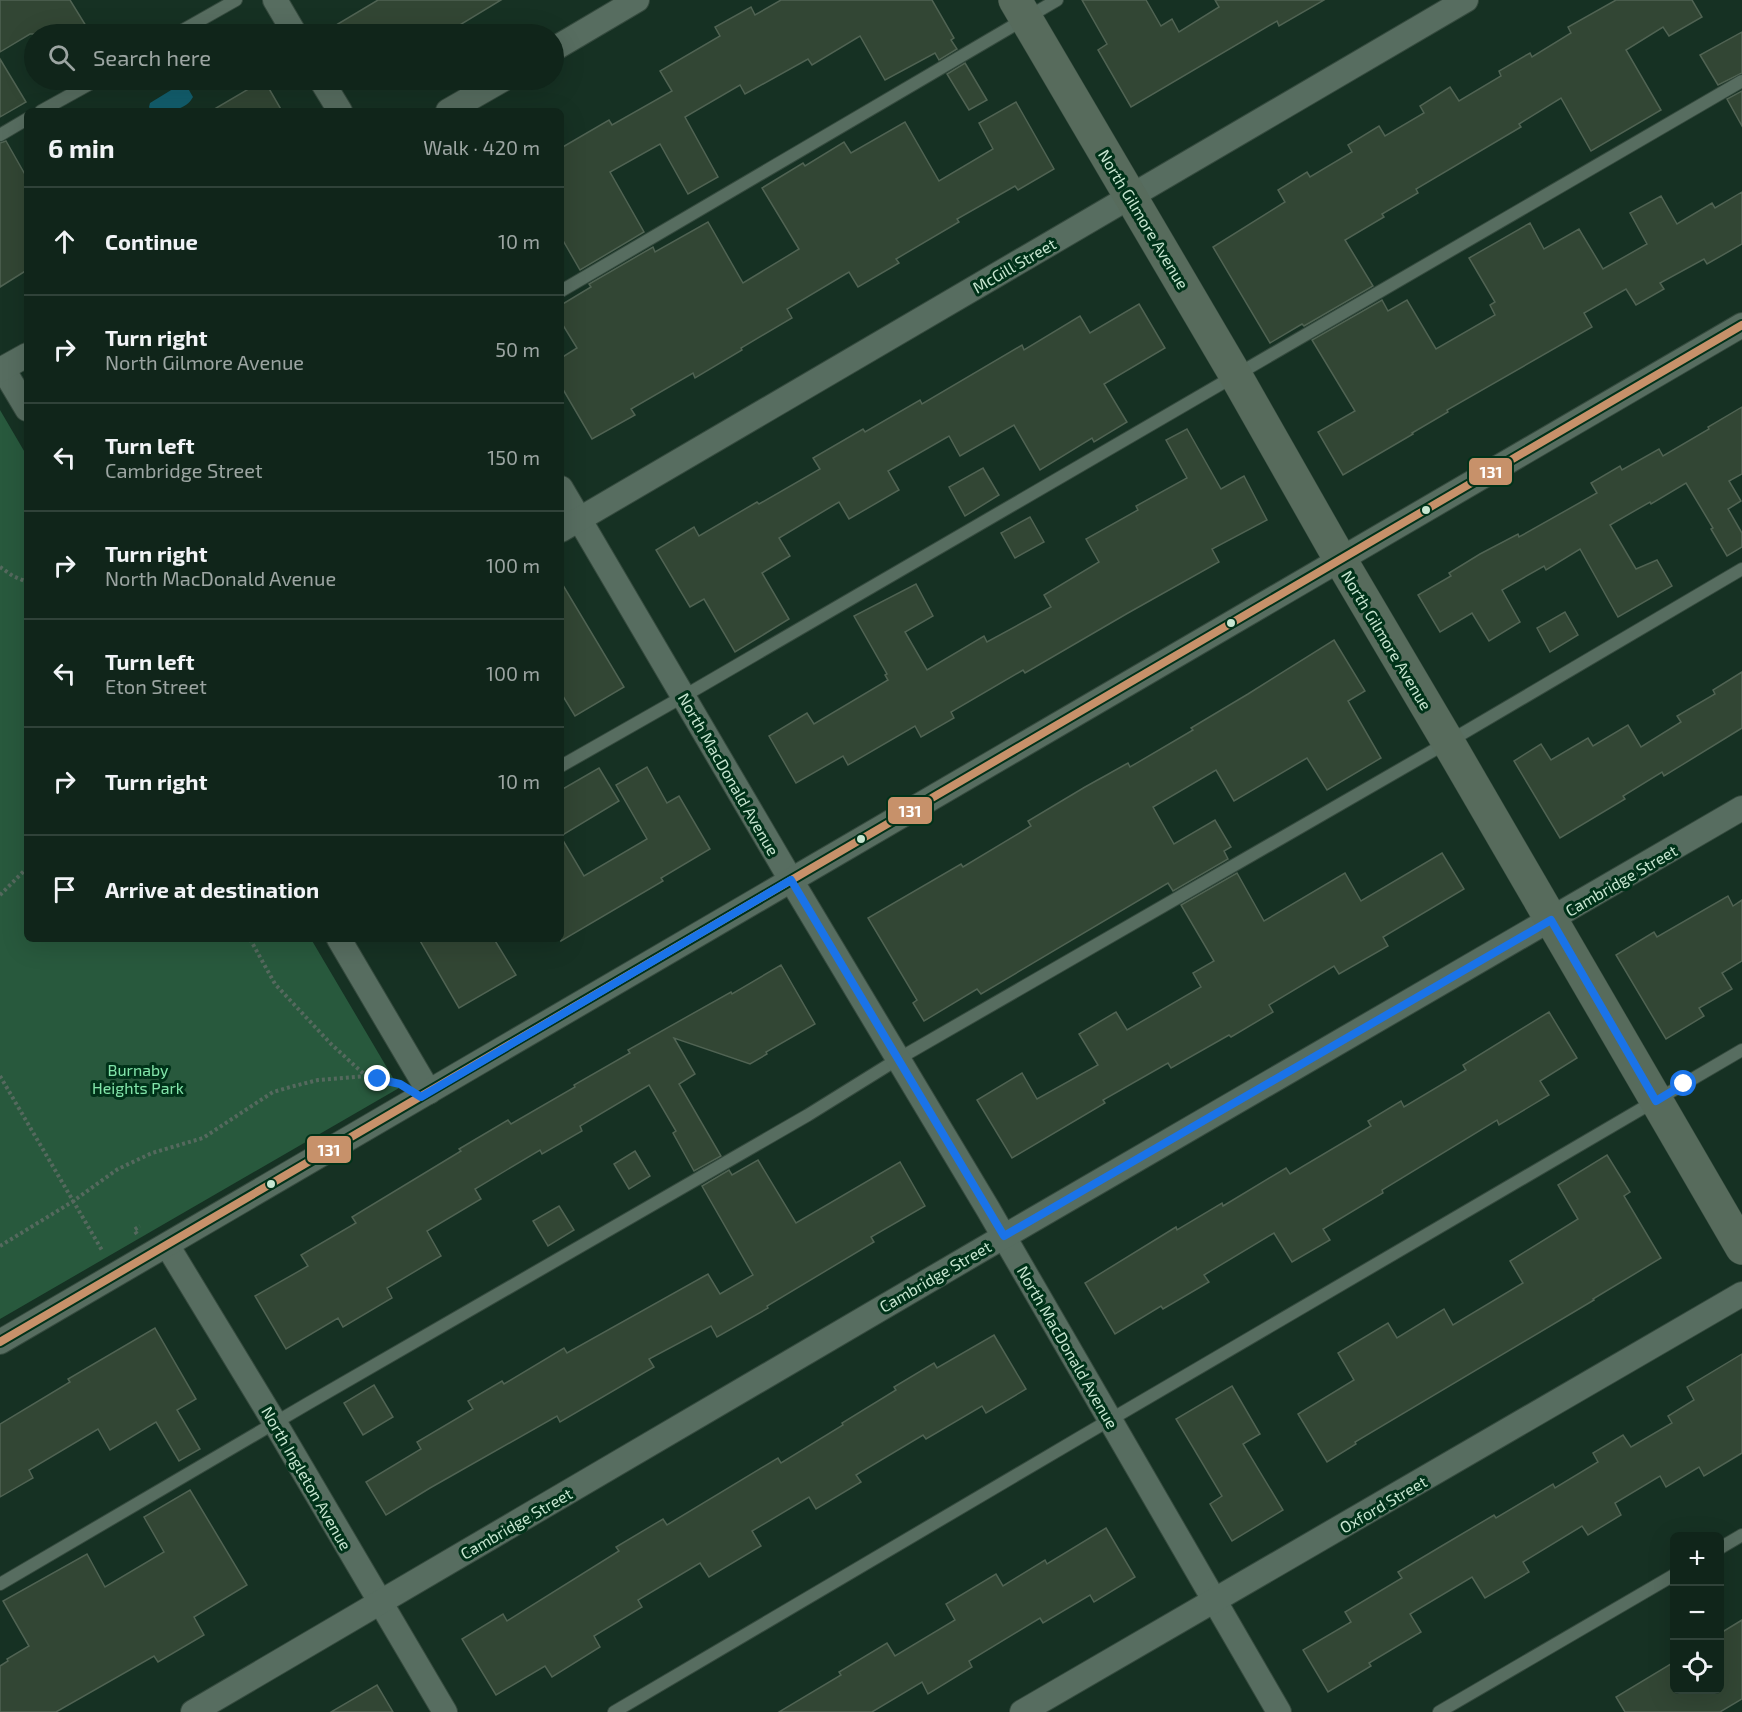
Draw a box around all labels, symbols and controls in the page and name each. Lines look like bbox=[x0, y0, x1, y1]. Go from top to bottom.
search box bbox=[24, 24, 564, 90]
icon: search bbox=[45, 41, 78, 74]
text: Search here bbox=[93, 44, 211, 70]
text: 6 min bbox=[48, 132, 115, 163]
text: Walk · 420 m bbox=[423, 135, 540, 159]
street label: North Gilmore Avenue bbox=[1095, 146, 1193, 292]
icon: ahead bbox=[48, 225, 81, 258]
text: Continue bbox=[105, 228, 198, 254]
text: 10 m bbox=[498, 229, 540, 253]
street label: McGill Street bbox=[969, 234, 1059, 296]
text: Turn right bbox=[105, 324, 207, 350]
icon: right bbox=[48, 333, 81, 366]
text: 50 m bbox=[495, 337, 540, 361]
text: North Gilmore Avenue bbox=[105, 350, 304, 374]
text: Turn left bbox=[105, 432, 194, 458]
icon: left bbox=[48, 441, 81, 474]
text: 150 m bbox=[487, 445, 540, 469]
line badge: 131 bbox=[1468, 457, 1513, 486]
text: Cambridge Street bbox=[105, 458, 263, 482]
text: 131 bbox=[1480, 462, 1502, 481]
unlabelled marker bbox=[1420, 504, 1432, 516]
text: Turn right bbox=[105, 540, 207, 566]
icon: right bbox=[48, 549, 81, 582]
text: 100 m bbox=[486, 553, 540, 577]
text: North MacDonald Avenue bbox=[105, 566, 336, 590]
street label: North Gilmore Avenue bbox=[1338, 567, 1436, 713]
unlabelled marker bbox=[1225, 617, 1237, 629]
text: Turn left bbox=[105, 648, 194, 674]
icon: left bbox=[48, 657, 81, 690]
text: 100 m bbox=[486, 661, 540, 685]
text: Eton Street bbox=[105, 674, 207, 698]
street label: North MacDonald Avenue bbox=[675, 689, 783, 859]
icon: right bbox=[48, 765, 81, 798]
text: Turn right bbox=[105, 768, 207, 794]
text: 10 m bbox=[498, 769, 540, 793]
line badge: 131 bbox=[887, 796, 933, 825]
text: 131 bbox=[899, 801, 921, 820]
unlabelled marker bbox=[855, 833, 867, 845]
street label: Cambridge Street bbox=[1562, 840, 1680, 920]
icon: arrive bbox=[48, 873, 81, 906]
text: Arrive at destination bbox=[105, 876, 319, 902]
park label: Burnaby Heights Park bbox=[92, 1060, 184, 1097]
route end bbox=[364, 1065, 390, 1091]
route start bbox=[1670, 1070, 1696, 1096]
line badge: 131 bbox=[306, 1135, 352, 1164]
text: 131 bbox=[318, 1140, 340, 1159]
unlabelled marker bbox=[265, 1178, 277, 1190]
street label: Cambridge Street bbox=[876, 1236, 994, 1316]
street label: North MacDonald Avenue bbox=[1014, 1262, 1122, 1432]
street label: North Ingleton Avenue bbox=[258, 1403, 356, 1553]
street label: Oxford Street bbox=[1336, 1471, 1430, 1537]
street label: Cambridge Street bbox=[457, 1483, 575, 1563]
map controls bbox=[1670, 1532, 1724, 1694]
button: + bbox=[1670, 1532, 1724, 1586]
button: − bbox=[1670, 1586, 1724, 1640]
button: locate bbox=[1670, 1640, 1724, 1694]

